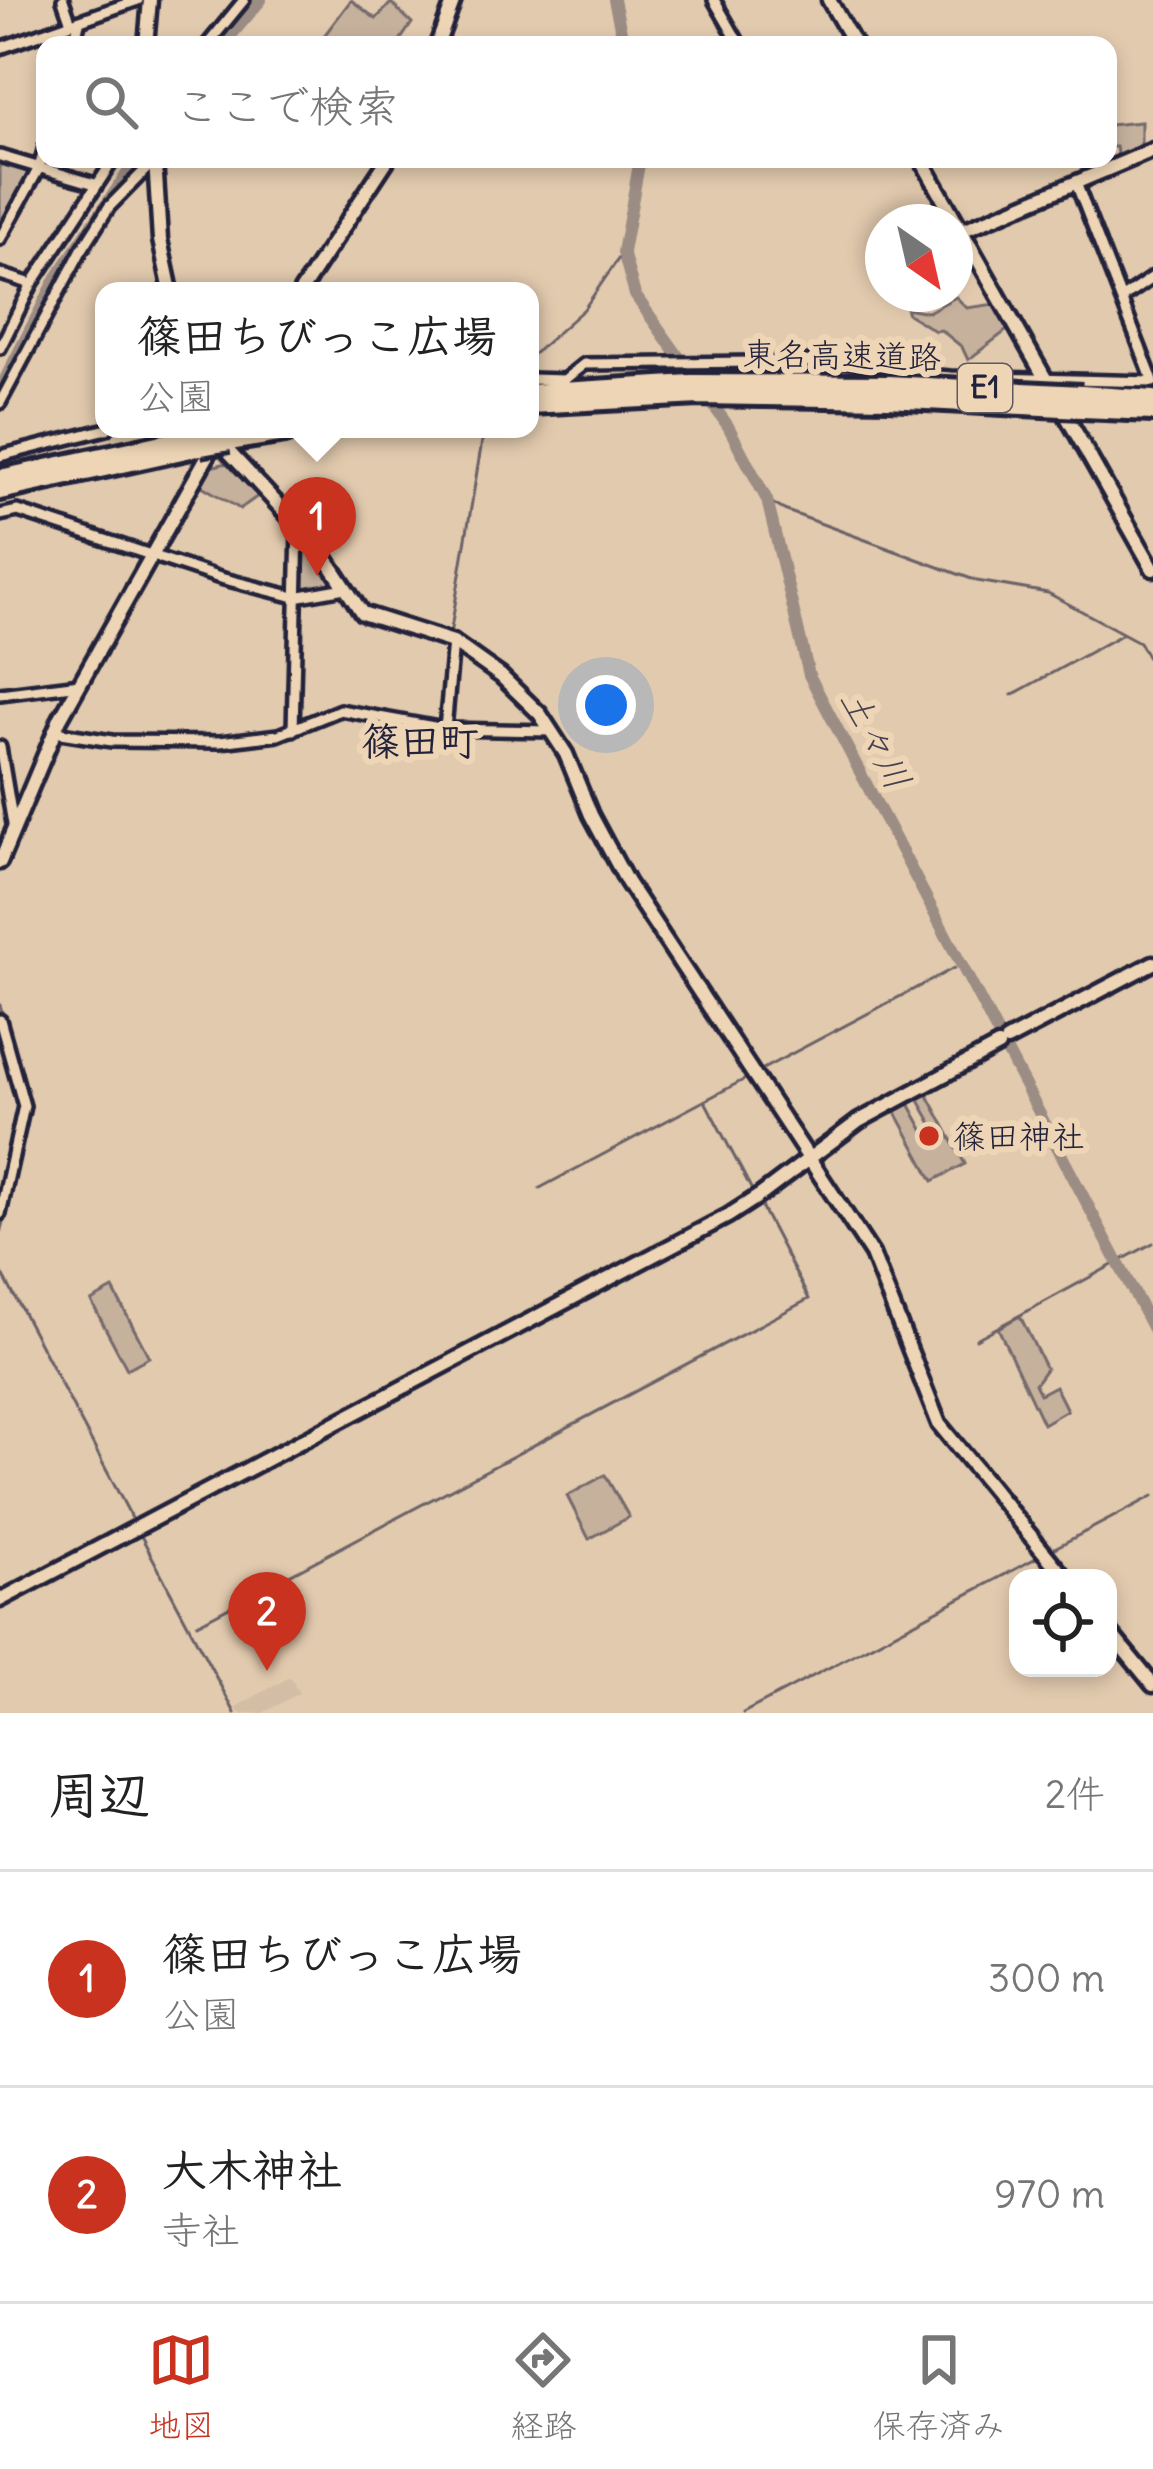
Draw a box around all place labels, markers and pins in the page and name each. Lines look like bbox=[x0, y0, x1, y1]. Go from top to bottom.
pin: 1 bbox=[278, 477, 356, 576]
place label: 篠田神社 bbox=[953, 1115, 1085, 1157]
marker: 篠田神社 bbox=[916, 1123, 942, 1149]
pin: 2 bbox=[228, 1572, 306, 1671]

